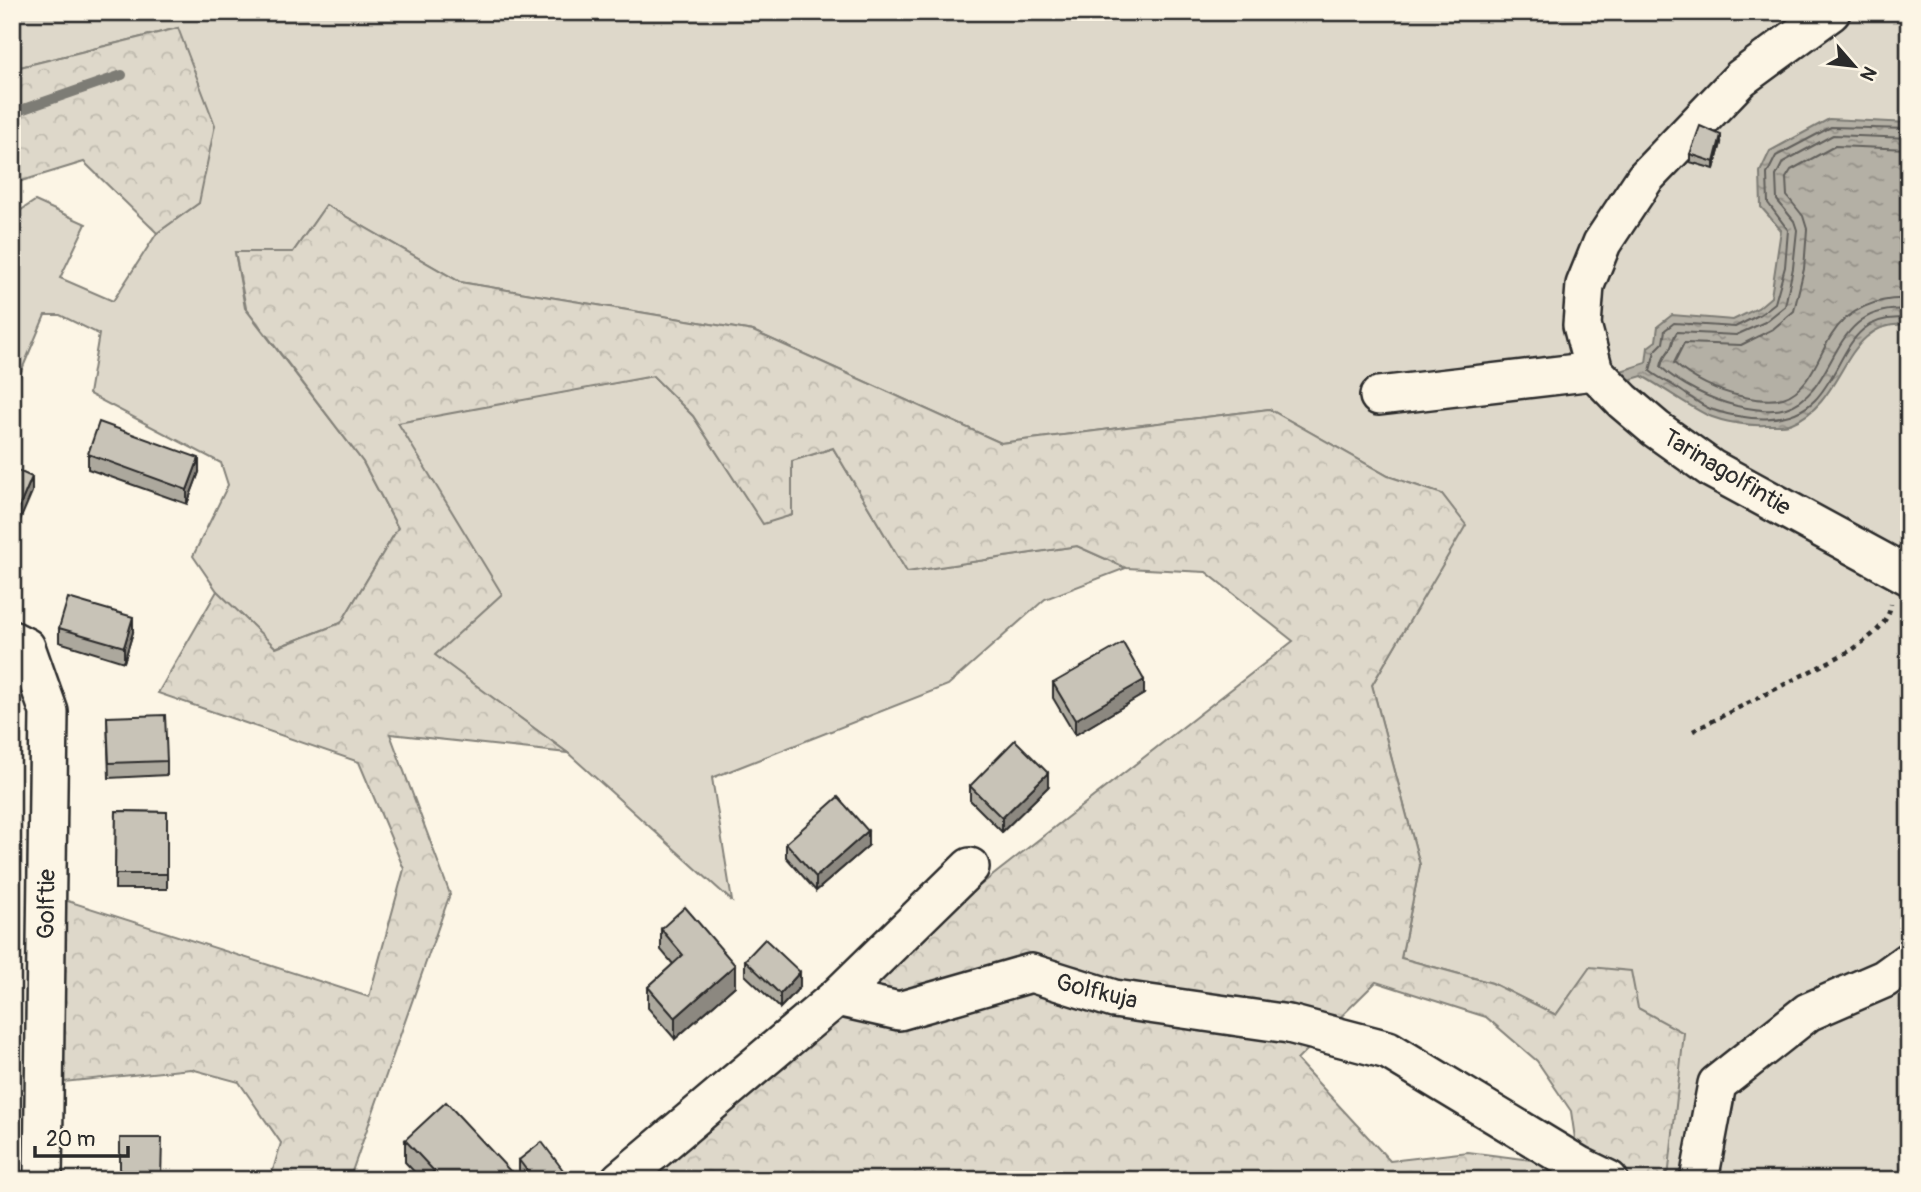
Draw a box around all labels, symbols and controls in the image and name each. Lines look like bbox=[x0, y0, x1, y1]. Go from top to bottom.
north arrow bbox=[1820, 32, 1890, 102]
text: N bbox=[1854, 62, 1882, 85]
street label: Tarinagolfintie bbox=[1657, 423, 1796, 522]
street label: Golftie bbox=[31, 869, 62, 939]
street label: Golfkuja bbox=[1053, 967, 1141, 1016]
scale bar bbox=[35, 1115, 128, 1159]
text: 20 m bbox=[46, 1126, 95, 1153]

